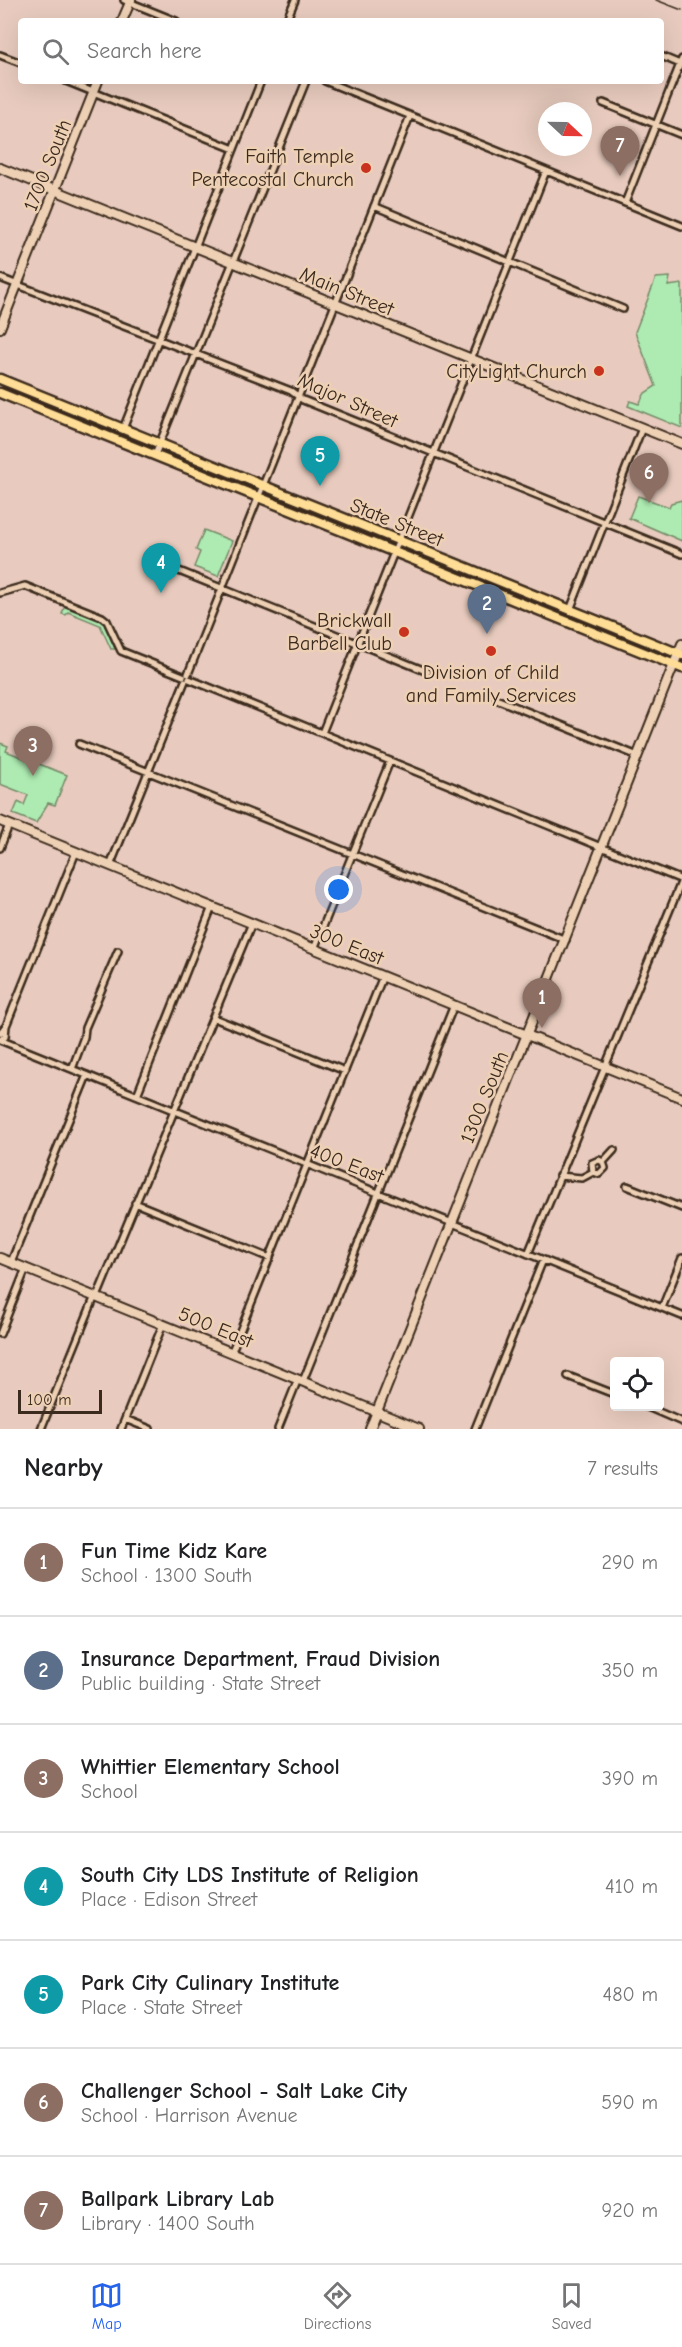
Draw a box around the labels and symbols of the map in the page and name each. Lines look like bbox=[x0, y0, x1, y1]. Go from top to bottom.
north arrow bbox=[538, 102, 592, 156]
street label: 1700 South bbox=[19, 116, 76, 214]
pin: 7 bbox=[600, 126, 640, 176]
place label: Faith Temple Pentecostal Church bbox=[192, 145, 354, 191]
marker: Faith Temple Pentecostal Church bbox=[359, 161, 373, 175]
street label: Main Street bbox=[296, 262, 398, 321]
place label: CityLight Church bbox=[446, 360, 587, 383]
marker: CityLight Church bbox=[592, 364, 606, 378]
street label: Major Street bbox=[294, 368, 403, 433]
pin: 5 bbox=[300, 436, 340, 486]
pin: 6 bbox=[630, 454, 668, 503]
street label: State Street bbox=[347, 493, 448, 552]
pin: 4 bbox=[142, 544, 180, 593]
pin: 2 bbox=[468, 584, 506, 634]
place label: Brickwall Barbell Club bbox=[288, 609, 392, 655]
marker: Brickwall Barbell Club bbox=[397, 625, 411, 639]
marker: Division of Child and Family Services bbox=[484, 644, 498, 658]
place label: Division of Child and Family Services bbox=[406, 661, 576, 707]
pin: 3 bbox=[14, 726, 52, 776]
your location bbox=[324, 875, 353, 904]
street label: 300 East bbox=[307, 919, 388, 970]
pin: 1 bbox=[522, 978, 562, 1028]
street label: 1300 South bbox=[456, 1048, 513, 1147]
street label: 400 East bbox=[307, 1139, 388, 1188]
street label: 500 East bbox=[175, 1302, 258, 1353]
scale bar bbox=[18, 1387, 102, 1414]

